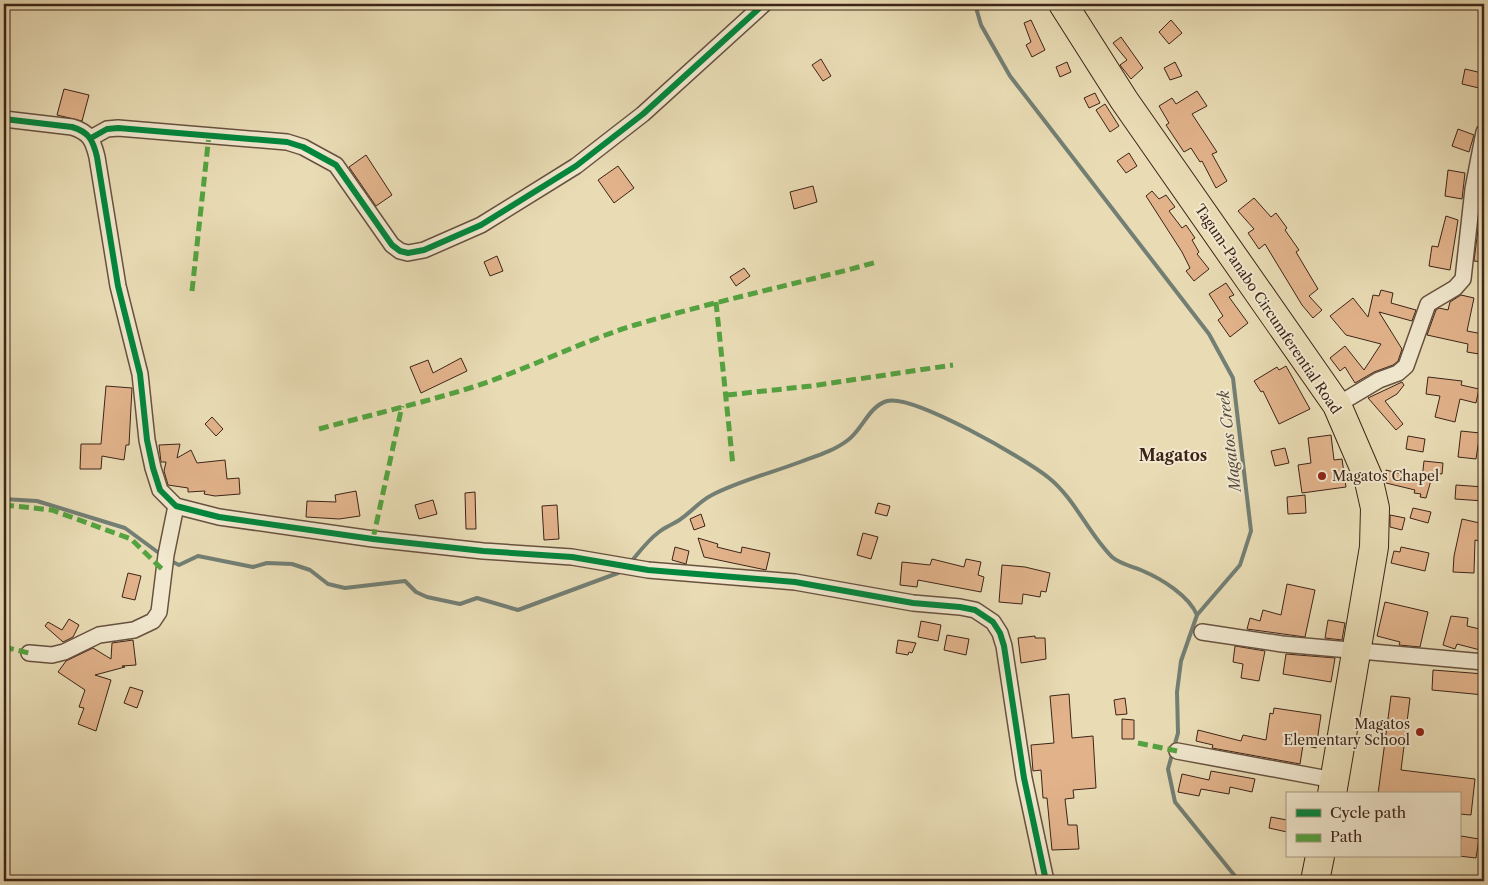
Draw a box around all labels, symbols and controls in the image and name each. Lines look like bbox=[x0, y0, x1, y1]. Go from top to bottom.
street label: Tagum-Panabo Circumferential Road bbox=[1191, 201, 1345, 418]
water label: Magatos Creek bbox=[1213, 389, 1245, 495]
district label: Magatos bbox=[1139, 445, 1207, 465]
place label: Magatos Chapel bbox=[1332, 467, 1439, 485]
marker: Magatos Chapel bbox=[1316, 470, 1328, 482]
place label: Magatos Elementary School bbox=[1284, 715, 1410, 749]
marker: Magatos Elementary School bbox=[1414, 726, 1426, 738]
legend bbox=[1286, 792, 1460, 858]
text: Cycle path bbox=[1330, 803, 1407, 822]
text: Path bbox=[1330, 827, 1363, 846]

